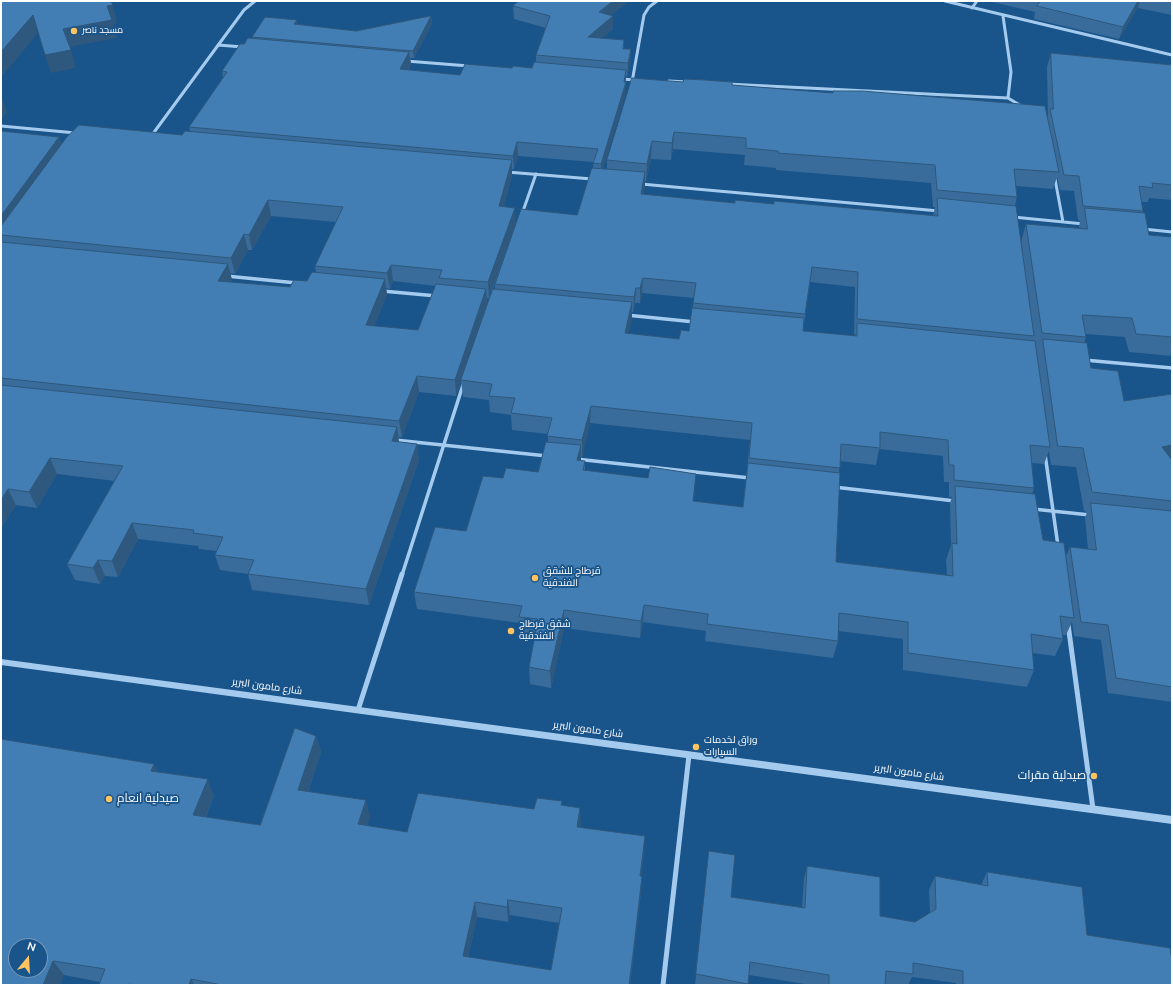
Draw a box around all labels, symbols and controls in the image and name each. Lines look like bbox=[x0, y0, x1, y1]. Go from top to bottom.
marker: مسجد ناصر bbox=[69, 26, 79, 36]
place label: مسجد ناصر bbox=[82, 26, 123, 36]
place label: قرطاج للشقق الفندقية bbox=[543, 566, 601, 590]
marker: قرطاج للشقق الفندقية bbox=[530, 573, 540, 583]
place label: شقق قرطاج الفندقية bbox=[519, 619, 570, 642]
marker: شقق قرطاج الفندقية bbox=[506, 626, 516, 636]
street label: شارع مامون البرير bbox=[231, 676, 303, 698]
street label: شارع مامون البرير bbox=[552, 719, 624, 741]
place label: وراق لخدمات السيارات bbox=[704, 735, 757, 758]
marker: وراق لخدمات السيارات bbox=[691, 742, 701, 752]
street label: شارع مامون البرير bbox=[873, 762, 945, 784]
place label: صيدلية مقرات bbox=[1018, 769, 1086, 783]
marker: صيدلية مقرات bbox=[1089, 771, 1099, 781]
place label: صيدلية انعام bbox=[117, 792, 179, 806]
marker: صيدلية انعام bbox=[104, 794, 114, 804]
north arrow bbox=[8, 938, 48, 978]
text: N bbox=[25, 939, 38, 955]

